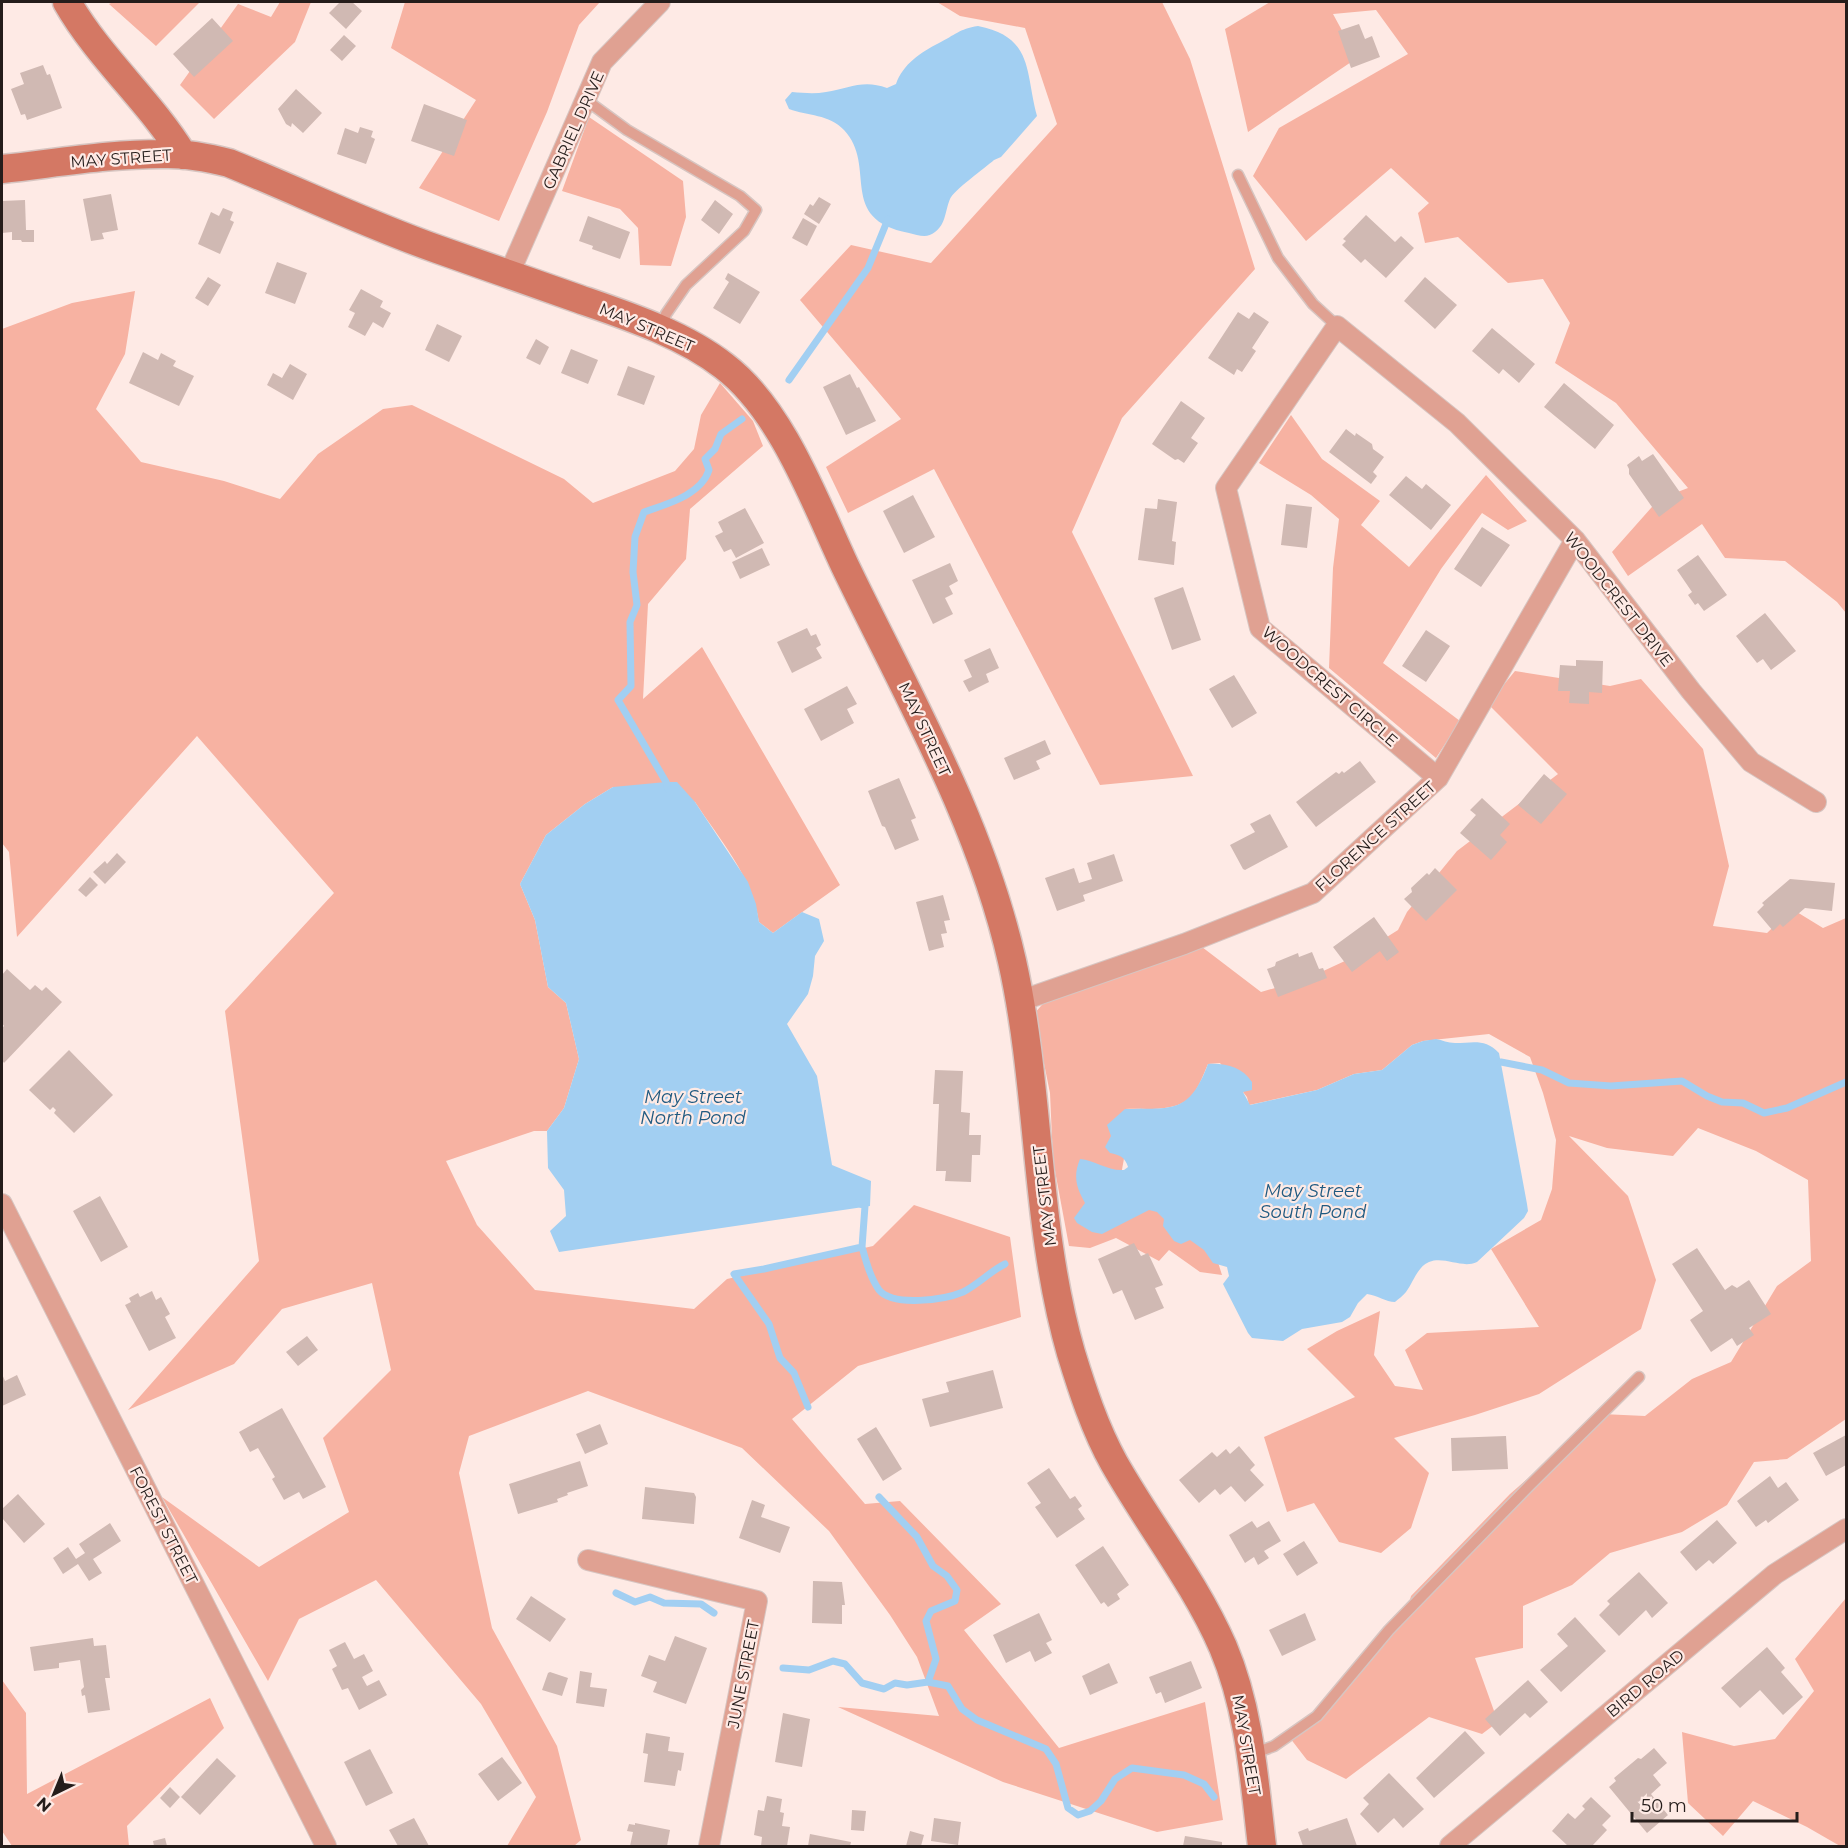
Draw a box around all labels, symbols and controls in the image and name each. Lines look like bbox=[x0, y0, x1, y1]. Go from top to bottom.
street label: GABRIEL DRIVE bbox=[539, 68, 608, 192]
street label: MAY STREET bbox=[70, 145, 173, 172]
street label: MAY STREET bbox=[596, 299, 698, 356]
street label: WOODCREST DRIVE bbox=[1560, 528, 1677, 670]
street label: WOODCREST CIRCLE bbox=[1258, 622, 1401, 750]
street label: MAY STREET bbox=[895, 679, 955, 780]
street label: FLORENCE STREET bbox=[1311, 777, 1440, 895]
water label: May Street North Pond bbox=[640, 1086, 747, 1129]
street label: MAY STREET bbox=[1029, 1144, 1060, 1247]
water label: May Street South Pond bbox=[1259, 1180, 1367, 1223]
street label: FOREST STREET bbox=[126, 1463, 202, 1588]
street label: JUNE STREET bbox=[724, 1618, 763, 1731]
street label: BIRD ROAD bbox=[1603, 1645, 1688, 1721]
street label: MAY STREET bbox=[1228, 1694, 1265, 1797]
north arrow bbox=[24, 1764, 84, 1824]
scale bar bbox=[1632, 1785, 1797, 1823]
text: N bbox=[33, 1793, 55, 1816]
text: 50 m bbox=[1641, 1795, 1687, 1817]

